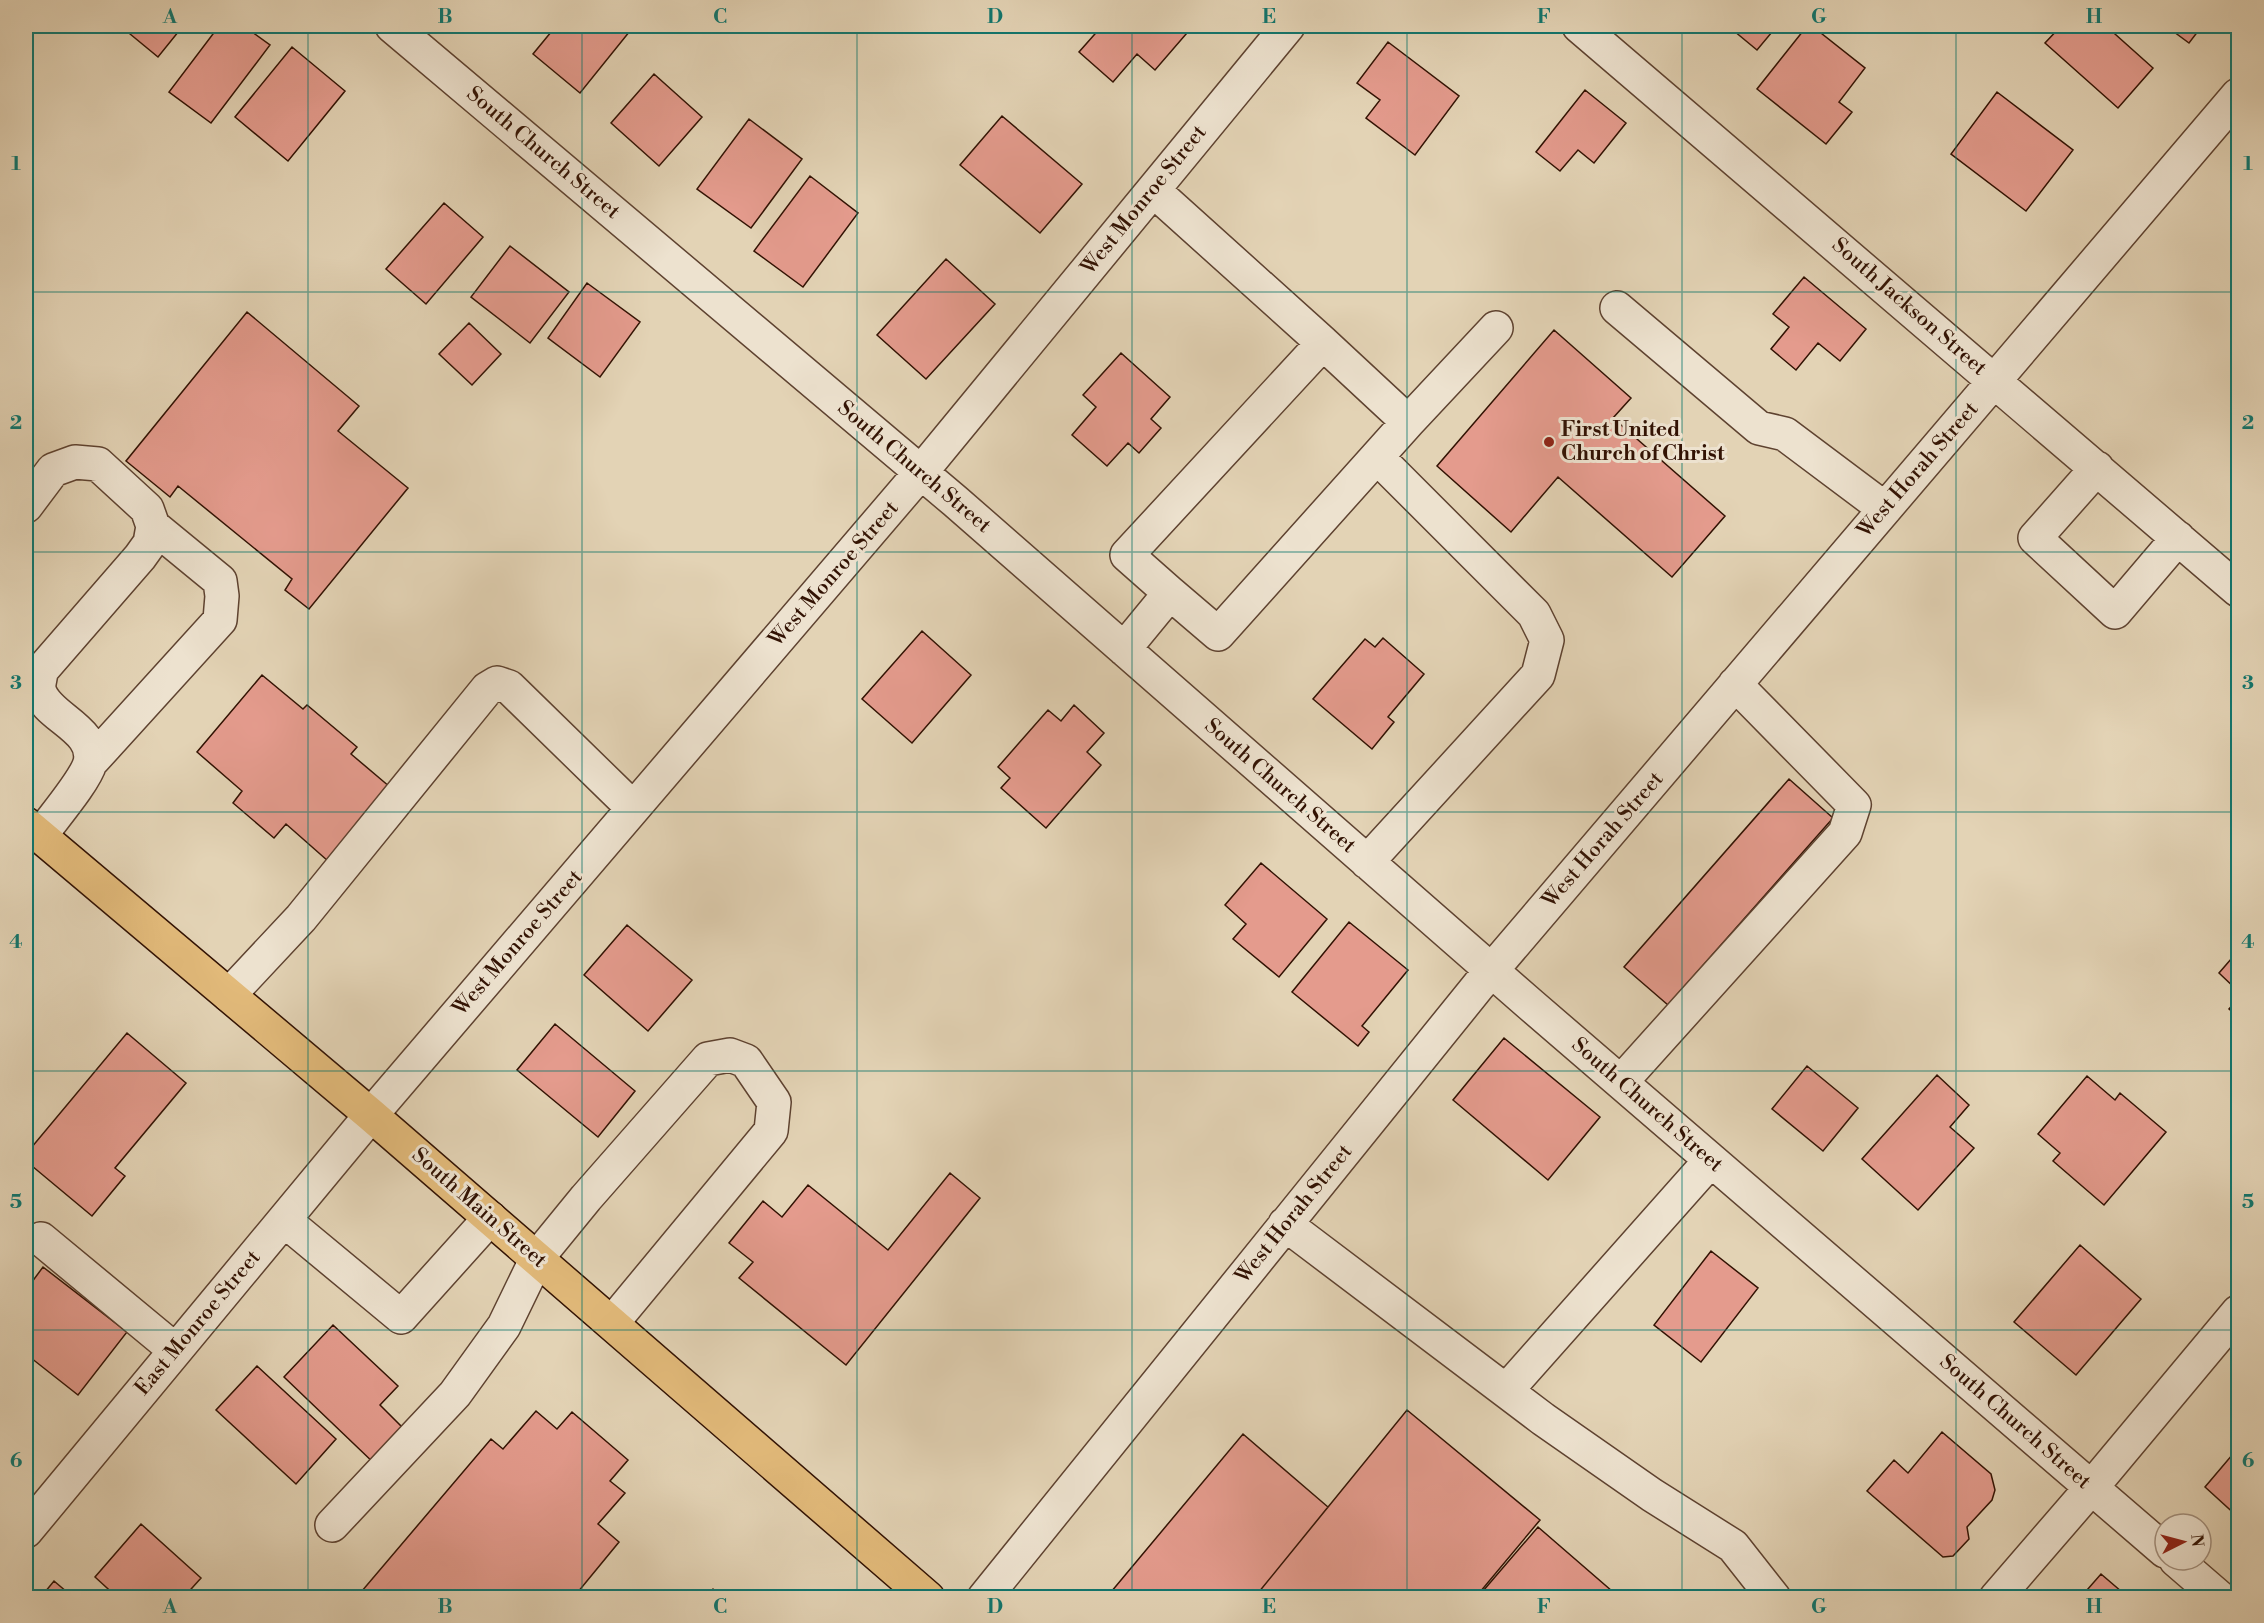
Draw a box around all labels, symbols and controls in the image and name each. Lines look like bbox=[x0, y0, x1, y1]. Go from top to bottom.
text: A bbox=[162, 5, 178, 30]
text: B bbox=[437, 5, 453, 30]
text: C bbox=[713, 5, 727, 30]
text: D bbox=[987, 5, 1003, 30]
text: E bbox=[1262, 5, 1276, 30]
text: F bbox=[1537, 5, 1551, 30]
text: G bbox=[1811, 5, 1827, 30]
text: H bbox=[2086, 5, 2103, 30]
street label: South Church Street bbox=[461, 81, 625, 225]
street label: West Monroe Street bbox=[1075, 120, 1213, 281]
text: 1 bbox=[11, 152, 21, 177]
text: 1 bbox=[2243, 152, 2253, 177]
street label: South Jackson Street bbox=[1826, 233, 1992, 382]
street label: South Church Street bbox=[832, 395, 996, 539]
street label: West Horah Street bbox=[1851, 396, 1984, 544]
text: 2 bbox=[10, 411, 22, 436]
text: 2 bbox=[2242, 411, 2254, 436]
place label: First United Church of Christ bbox=[1561, 417, 1725, 467]
marker: First United Church of Christ bbox=[1542, 435, 1556, 449]
street label: West Monroe Street bbox=[763, 495, 905, 653]
text: 3 bbox=[10, 671, 22, 696]
text: 3 bbox=[2242, 671, 2254, 696]
street label: South Church Street bbox=[1199, 713, 1362, 859]
street label: West Horah Street bbox=[1536, 766, 1669, 914]
street label: West Monroe Street bbox=[447, 864, 589, 1022]
text: 4 bbox=[9, 930, 23, 955]
text: 4 bbox=[2241, 930, 2255, 955]
street label: South Church Street bbox=[1566, 1032, 1729, 1178]
street label: West Horah Street bbox=[1229, 1139, 1358, 1290]
street label: South Main Street bbox=[406, 1142, 552, 1274]
text: 5 bbox=[10, 1190, 22, 1215]
text: 5 bbox=[2242, 1190, 2254, 1215]
street label: East Monroe Street bbox=[130, 1245, 267, 1401]
street label: South Church Street bbox=[1934, 1349, 2097, 1495]
text: 6 bbox=[10, 1449, 23, 1474]
text: 6 bbox=[2242, 1449, 2255, 1474]
north arrow bbox=[2153, 1512, 2213, 1572]
text: N bbox=[2186, 1533, 2208, 1548]
text: A bbox=[162, 1595, 178, 1620]
text: B bbox=[437, 1595, 453, 1620]
text: C bbox=[713, 1595, 727, 1620]
text: D bbox=[987, 1595, 1003, 1620]
text: E bbox=[1262, 1595, 1276, 1620]
text: F bbox=[1537, 1595, 1551, 1620]
text: G bbox=[1811, 1595, 1827, 1620]
text: H bbox=[2086, 1595, 2103, 1620]

